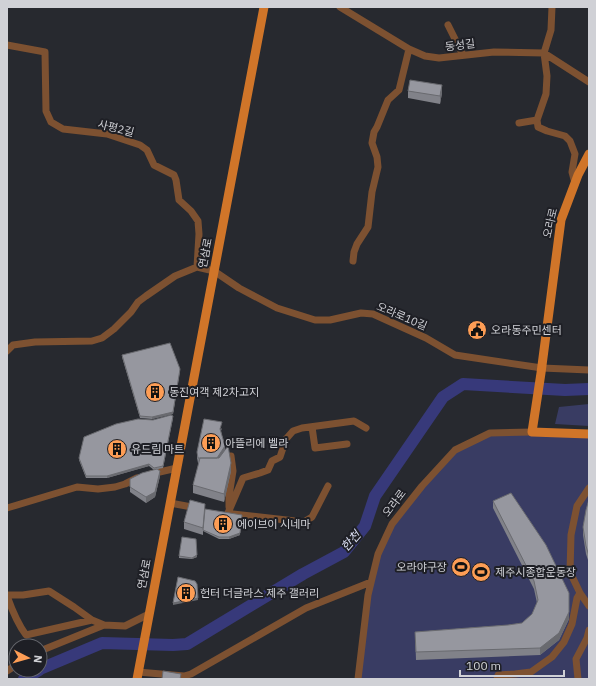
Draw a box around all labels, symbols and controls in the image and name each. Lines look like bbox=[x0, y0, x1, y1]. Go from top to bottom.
street label: 동성길 bbox=[444, 36, 476, 54]
street label: 사평2길 bbox=[96, 117, 136, 139]
street label: 오라로 bbox=[540, 207, 560, 239]
street label: 연삼로 bbox=[195, 237, 215, 269]
street label: 오라로10길 bbox=[375, 299, 429, 333]
public building icon: 오라동주민센터 bbox=[466, 319, 488, 341]
place label: 오라동주민센터 bbox=[491, 323, 562, 337]
building icon: 동진여객 제2차고지 bbox=[144, 381, 166, 403]
place label: 동진여객 제2차고지 bbox=[169, 385, 259, 399]
building icon: 아뜰리에 벨라 bbox=[200, 432, 222, 454]
place label: 아뜰리에 벨라 bbox=[225, 436, 288, 450]
building icon: 유드림 마트 bbox=[106, 438, 128, 460]
place label: 유드림 마트 bbox=[131, 442, 184, 456]
street label: 오라로 bbox=[379, 487, 409, 519]
building icon: 에이브이 시네마 bbox=[212, 513, 234, 535]
place label: 에이브이 시네마 bbox=[237, 517, 310, 531]
water label: 한천 bbox=[338, 526, 365, 554]
sports icon: 오라야구장 bbox=[450, 556, 472, 578]
street label: 연삼로 bbox=[134, 558, 154, 590]
place label: 오라야구장 bbox=[396, 560, 447, 574]
sports icon: 제주시종합운동장 bbox=[470, 561, 492, 583]
place label: 제주시종합운동장 bbox=[495, 565, 576, 579]
building icon: 헌터 더글라스 제주 갤러리 bbox=[175, 582, 197, 604]
place label: 헌터 더글라스 제주 갤러리 bbox=[200, 586, 319, 600]
north arrow bbox=[8, 638, 48, 678]
scale bar bbox=[460, 652, 564, 678]
text: N bbox=[31, 654, 45, 664]
text: 100 m bbox=[466, 658, 501, 673]

